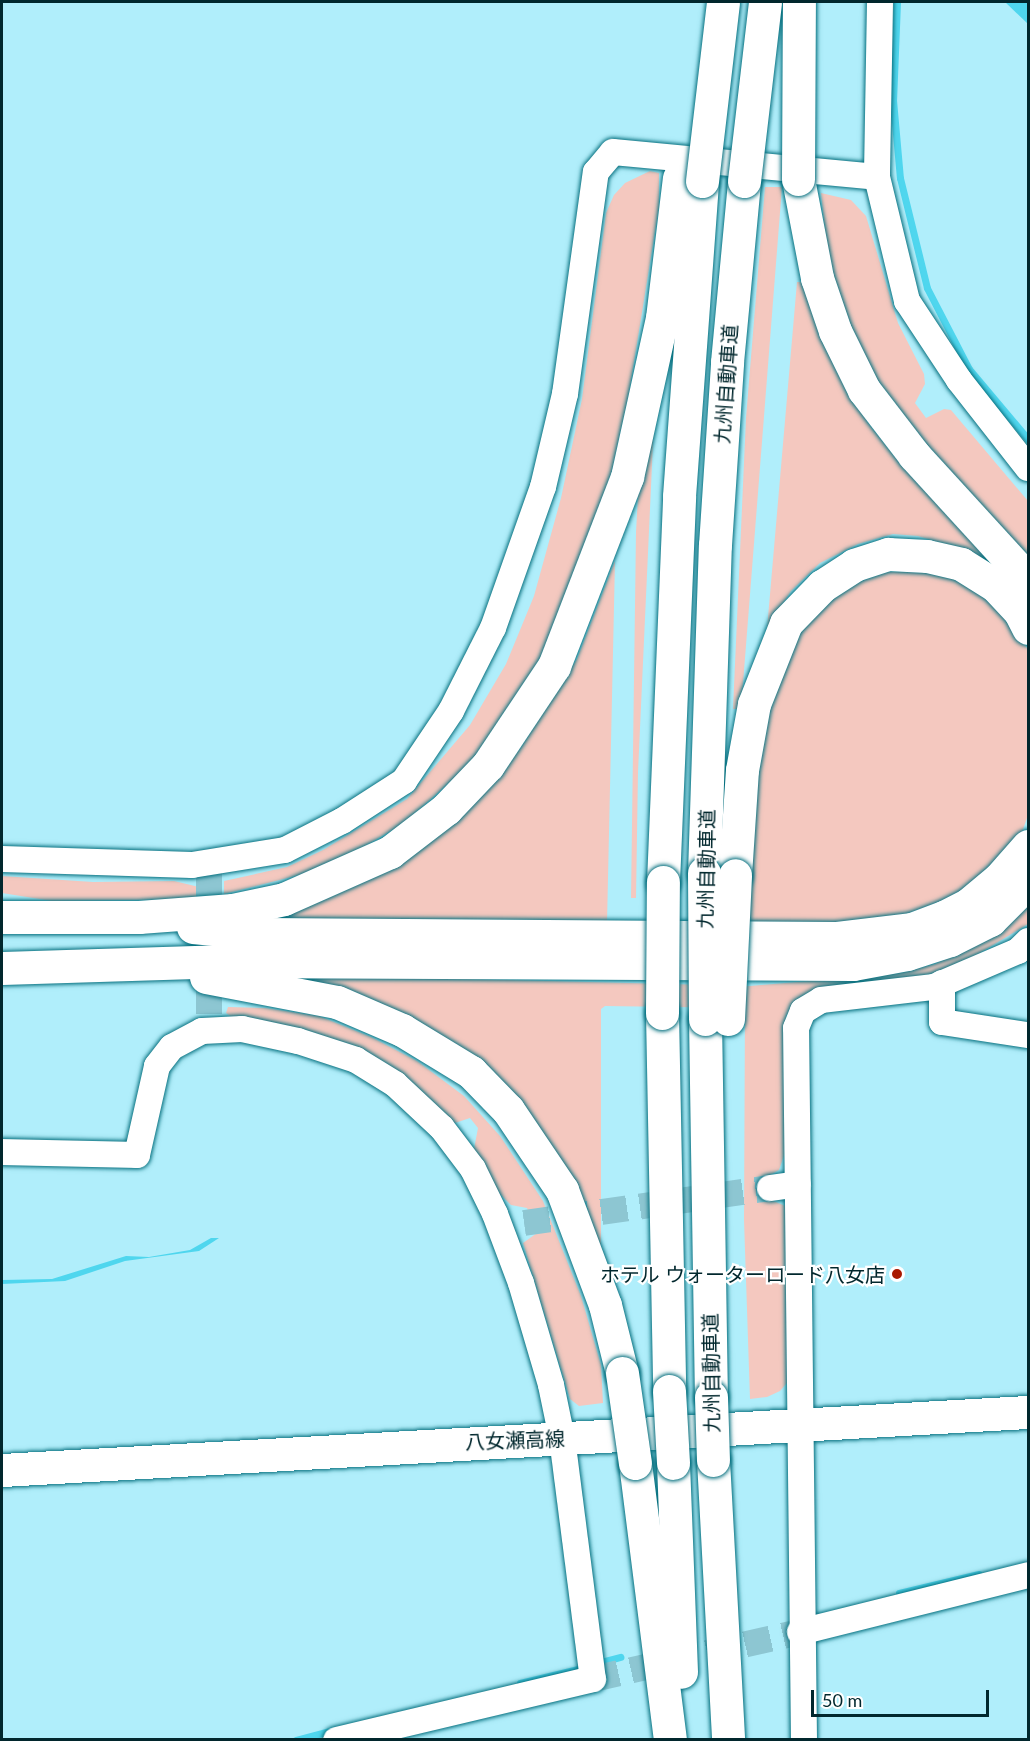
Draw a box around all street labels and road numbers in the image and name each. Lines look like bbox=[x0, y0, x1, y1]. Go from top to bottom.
street label: 九州自動車道 bbox=[710, 323, 742, 445]
street label: 九州自動車道 bbox=[693, 809, 719, 929]
street label: 九州自動車道 bbox=[698, 1313, 724, 1433]
street label: 八女瀬高線 bbox=[465, 1426, 565, 1454]

